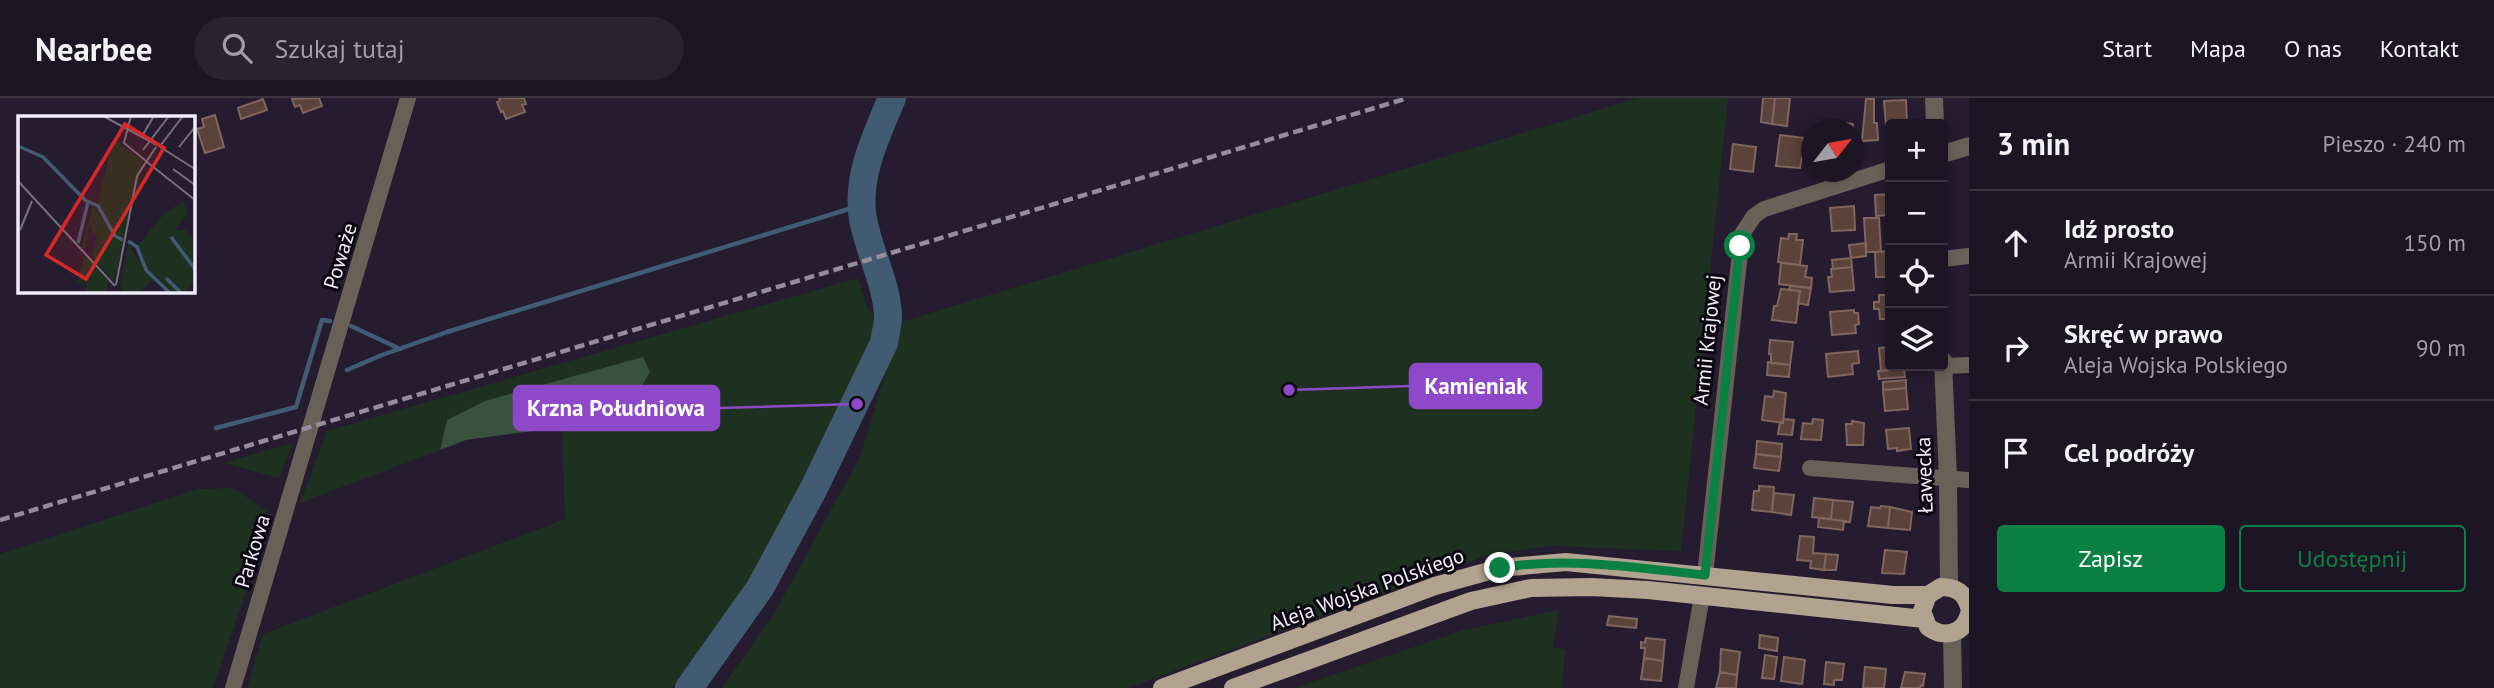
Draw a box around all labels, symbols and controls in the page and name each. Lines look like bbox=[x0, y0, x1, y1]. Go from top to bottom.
search box bbox=[194, 17, 684, 80]
text: Nearbee bbox=[35, 27, 152, 70]
icon: search bbox=[218, 29, 256, 67]
text: Szukaj tutaj bbox=[274, 32, 405, 65]
text: Start bbox=[2102, 33, 2152, 64]
text: Mapa bbox=[2190, 33, 2246, 64]
text: O nas bbox=[2284, 33, 2342, 64]
text: Kontakt bbox=[2380, 33, 2459, 64]
inset map bbox=[18, 116, 194, 292]
north arrow bbox=[1801, 119, 1864, 182]
map controls bbox=[1885, 119, 1948, 371]
button: + bbox=[1885, 119, 1948, 182]
text: 3 min bbox=[1997, 124, 2070, 163]
text: Pieszo · 240 m bbox=[2323, 129, 2466, 158]
button: − bbox=[1885, 182, 1948, 245]
text: Idź prosto bbox=[2064, 212, 2174, 245]
street label: Poważe bbox=[317, 220, 363, 292]
icon: ahead bbox=[1997, 224, 2035, 262]
text: 150 m bbox=[2404, 228, 2466, 257]
route start bbox=[1724, 230, 1755, 261]
button: locate bbox=[1885, 245, 1948, 308]
text: Armii Krajowej bbox=[2064, 245, 2208, 274]
street label: Armii Krajowej bbox=[1687, 273, 1727, 407]
button: layers bbox=[1885, 308, 1948, 371]
text: Skręć w prawo bbox=[2064, 317, 2223, 350]
icon: right bbox=[1997, 329, 2035, 367]
text: 90 m bbox=[2416, 333, 2466, 362]
text: Aleja Wojska Polskiego bbox=[2064, 350, 2288, 379]
callout: Kamieniak bbox=[1410, 364, 1541, 408]
text: Kamieniak bbox=[1424, 371, 1528, 400]
callout: Krzna Południowa bbox=[514, 386, 719, 430]
text: Krzna Południowa bbox=[527, 393, 705, 422]
icon: arrive bbox=[1997, 434, 2035, 472]
street label: Ławecka bbox=[1909, 436, 1939, 514]
text: Cel podróży bbox=[2064, 436, 2194, 469]
street label: Parkowa bbox=[228, 511, 276, 591]
button: Zapisz bbox=[1997, 525, 2225, 592]
button: Udostępnij bbox=[2239, 525, 2466, 592]
street label: Aleja Wojska Polskiego bbox=[1266, 541, 1468, 637]
route end bbox=[1484, 552, 1515, 583]

